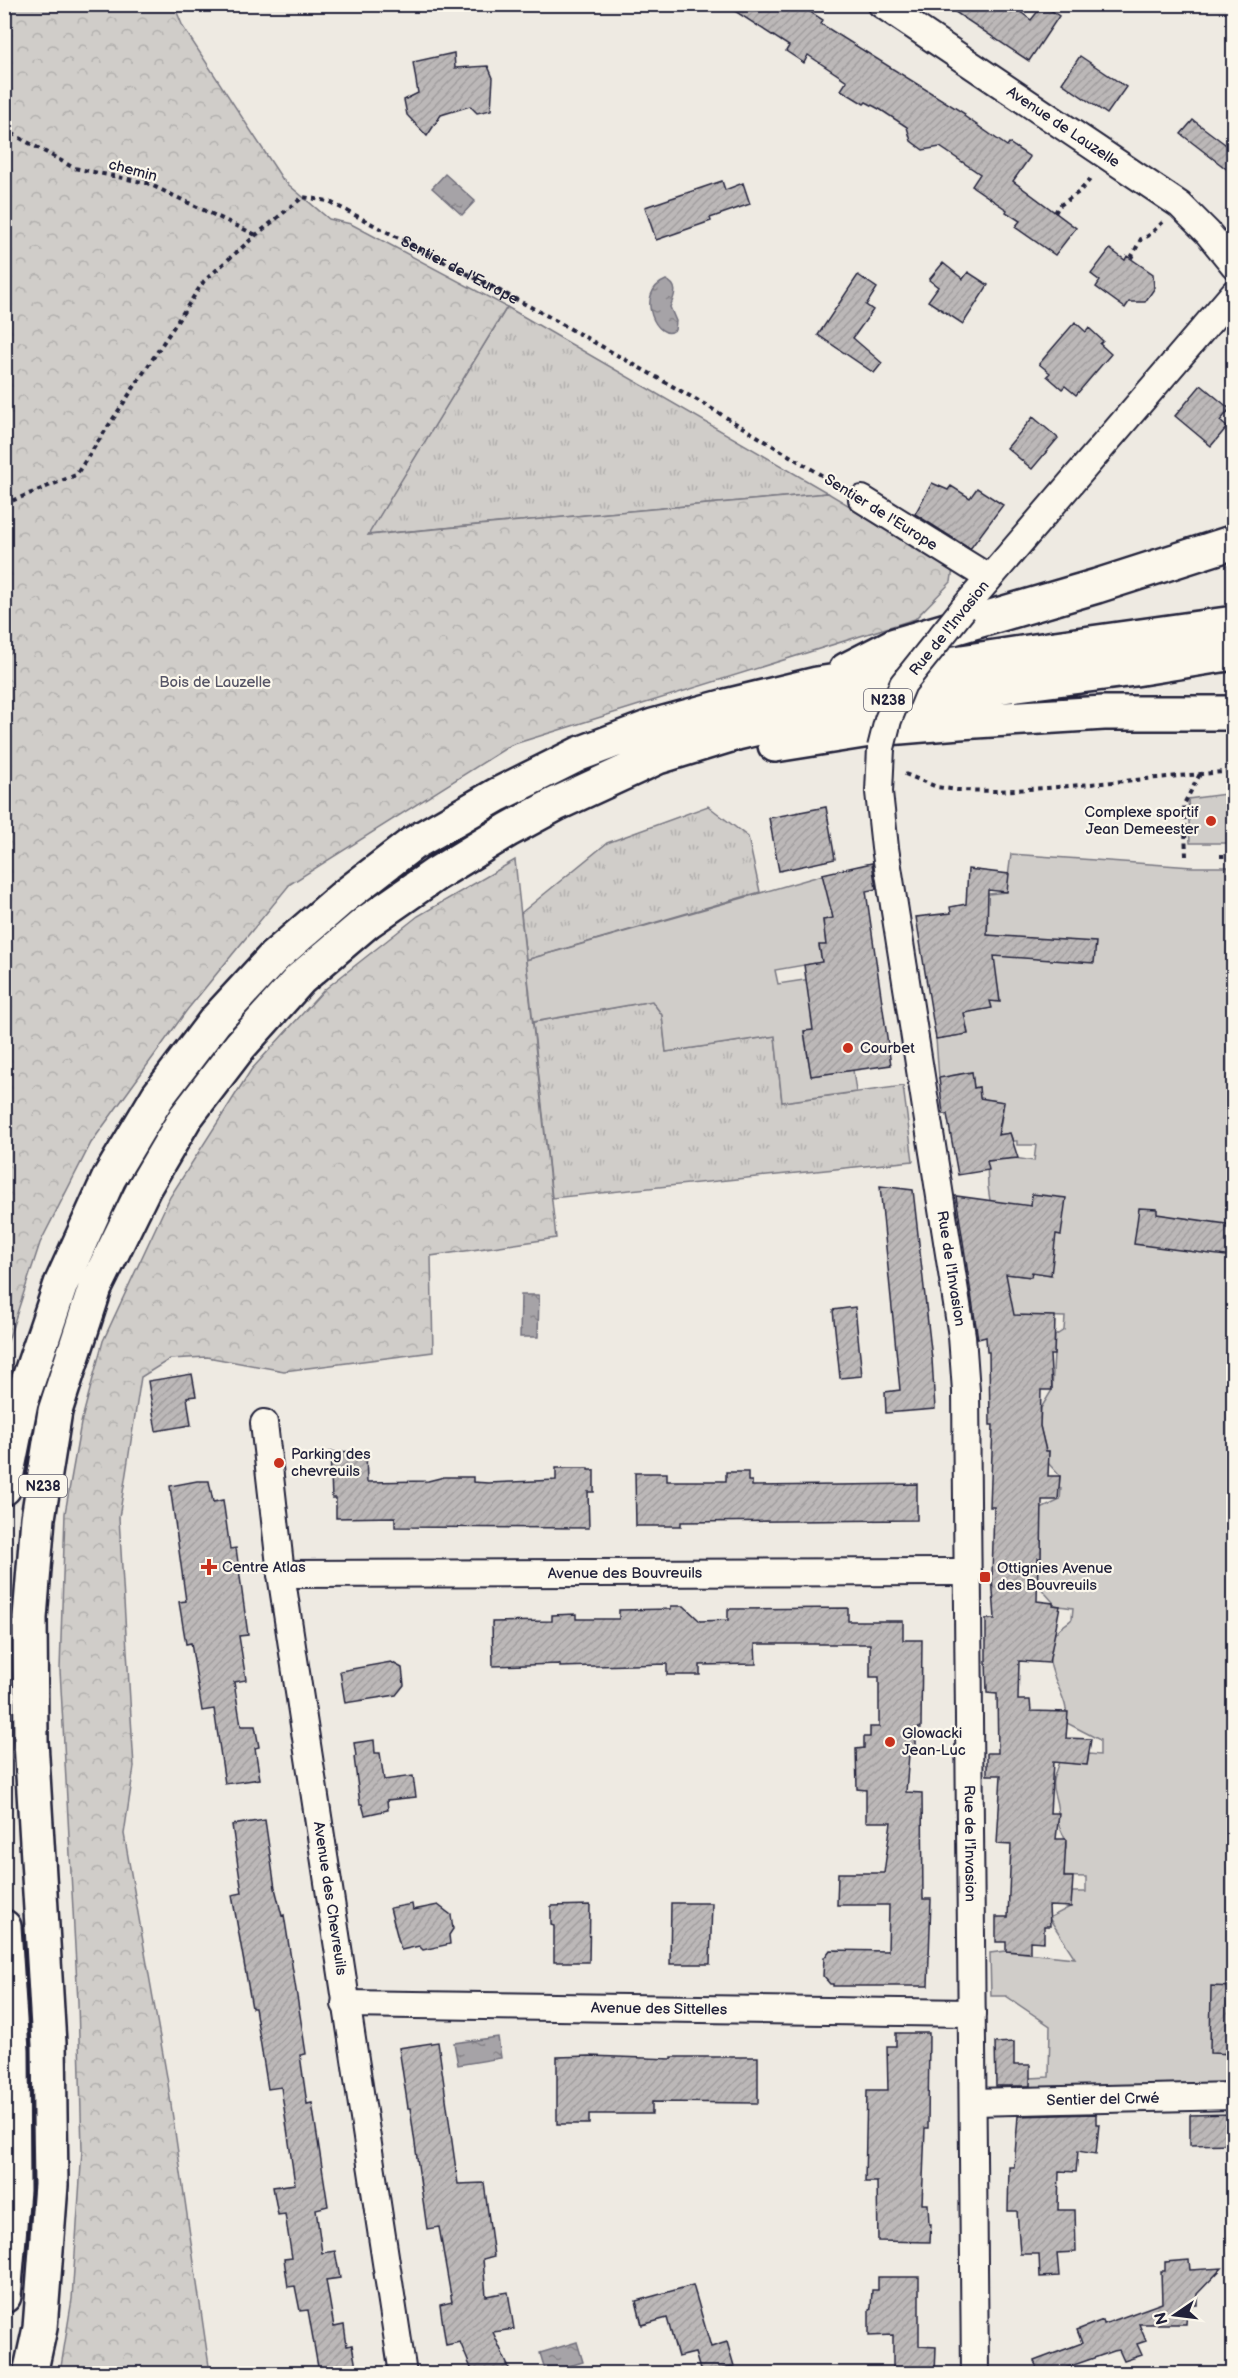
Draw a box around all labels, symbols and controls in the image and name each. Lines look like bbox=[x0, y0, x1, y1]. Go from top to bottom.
street label: Avenue de Lauzelle bbox=[1003, 82, 1124, 172]
street label: chemin bbox=[106, 155, 159, 186]
street label: Sentier de l'Europe bbox=[397, 232, 522, 309]
street label: Sentier de l'Europe bbox=[820, 470, 941, 555]
street label: Rue de l'Invasion bbox=[905, 577, 994, 680]
park label: Bois de Lauzelle bbox=[159, 673, 271, 692]
road number: N238 bbox=[864, 689, 912, 711]
place label: Complexe sportif Jean Demeester bbox=[1084, 803, 1200, 839]
marker: Complexe sportif Jean Demeester bbox=[1204, 814, 1218, 828]
place label: Courbet bbox=[860, 1039, 915, 1058]
marker: Courbet bbox=[841, 1041, 855, 1055]
street label: Rue de l'Invasion bbox=[932, 1209, 969, 1328]
place label: Parking des chevreuils bbox=[291, 1445, 371, 1481]
marker: Parking des chevreuils bbox=[272, 1456, 286, 1470]
road number: N238 bbox=[19, 1475, 67, 1497]
marker: Centre Atlas bbox=[200, 1558, 218, 1576]
place label: Centre Atlas bbox=[222, 1558, 306, 1577]
place label: Ottignies Avenue des Bouvreuils bbox=[997, 1559, 1113, 1595]
street label: Avenue des Bouvreuils bbox=[548, 1564, 703, 1583]
marker: Ottignies Avenue des Bouvreuils bbox=[978, 1570, 992, 1584]
place label: Glowacki Jean-Luc bbox=[902, 1724, 966, 1760]
marker: Glowacki Jean-Luc bbox=[883, 1735, 897, 1749]
street label: Rue de l'Invasion bbox=[960, 1785, 980, 1902]
street label: Avenue des Chevreuils bbox=[309, 1820, 351, 1977]
street label: Avenue des Sittelles bbox=[591, 1999, 728, 2019]
street label: Sentier del Crwé bbox=[1046, 2089, 1160, 2110]
north arrow bbox=[1145, 2285, 1205, 2345]
text: N bbox=[1151, 2310, 1173, 2326]

